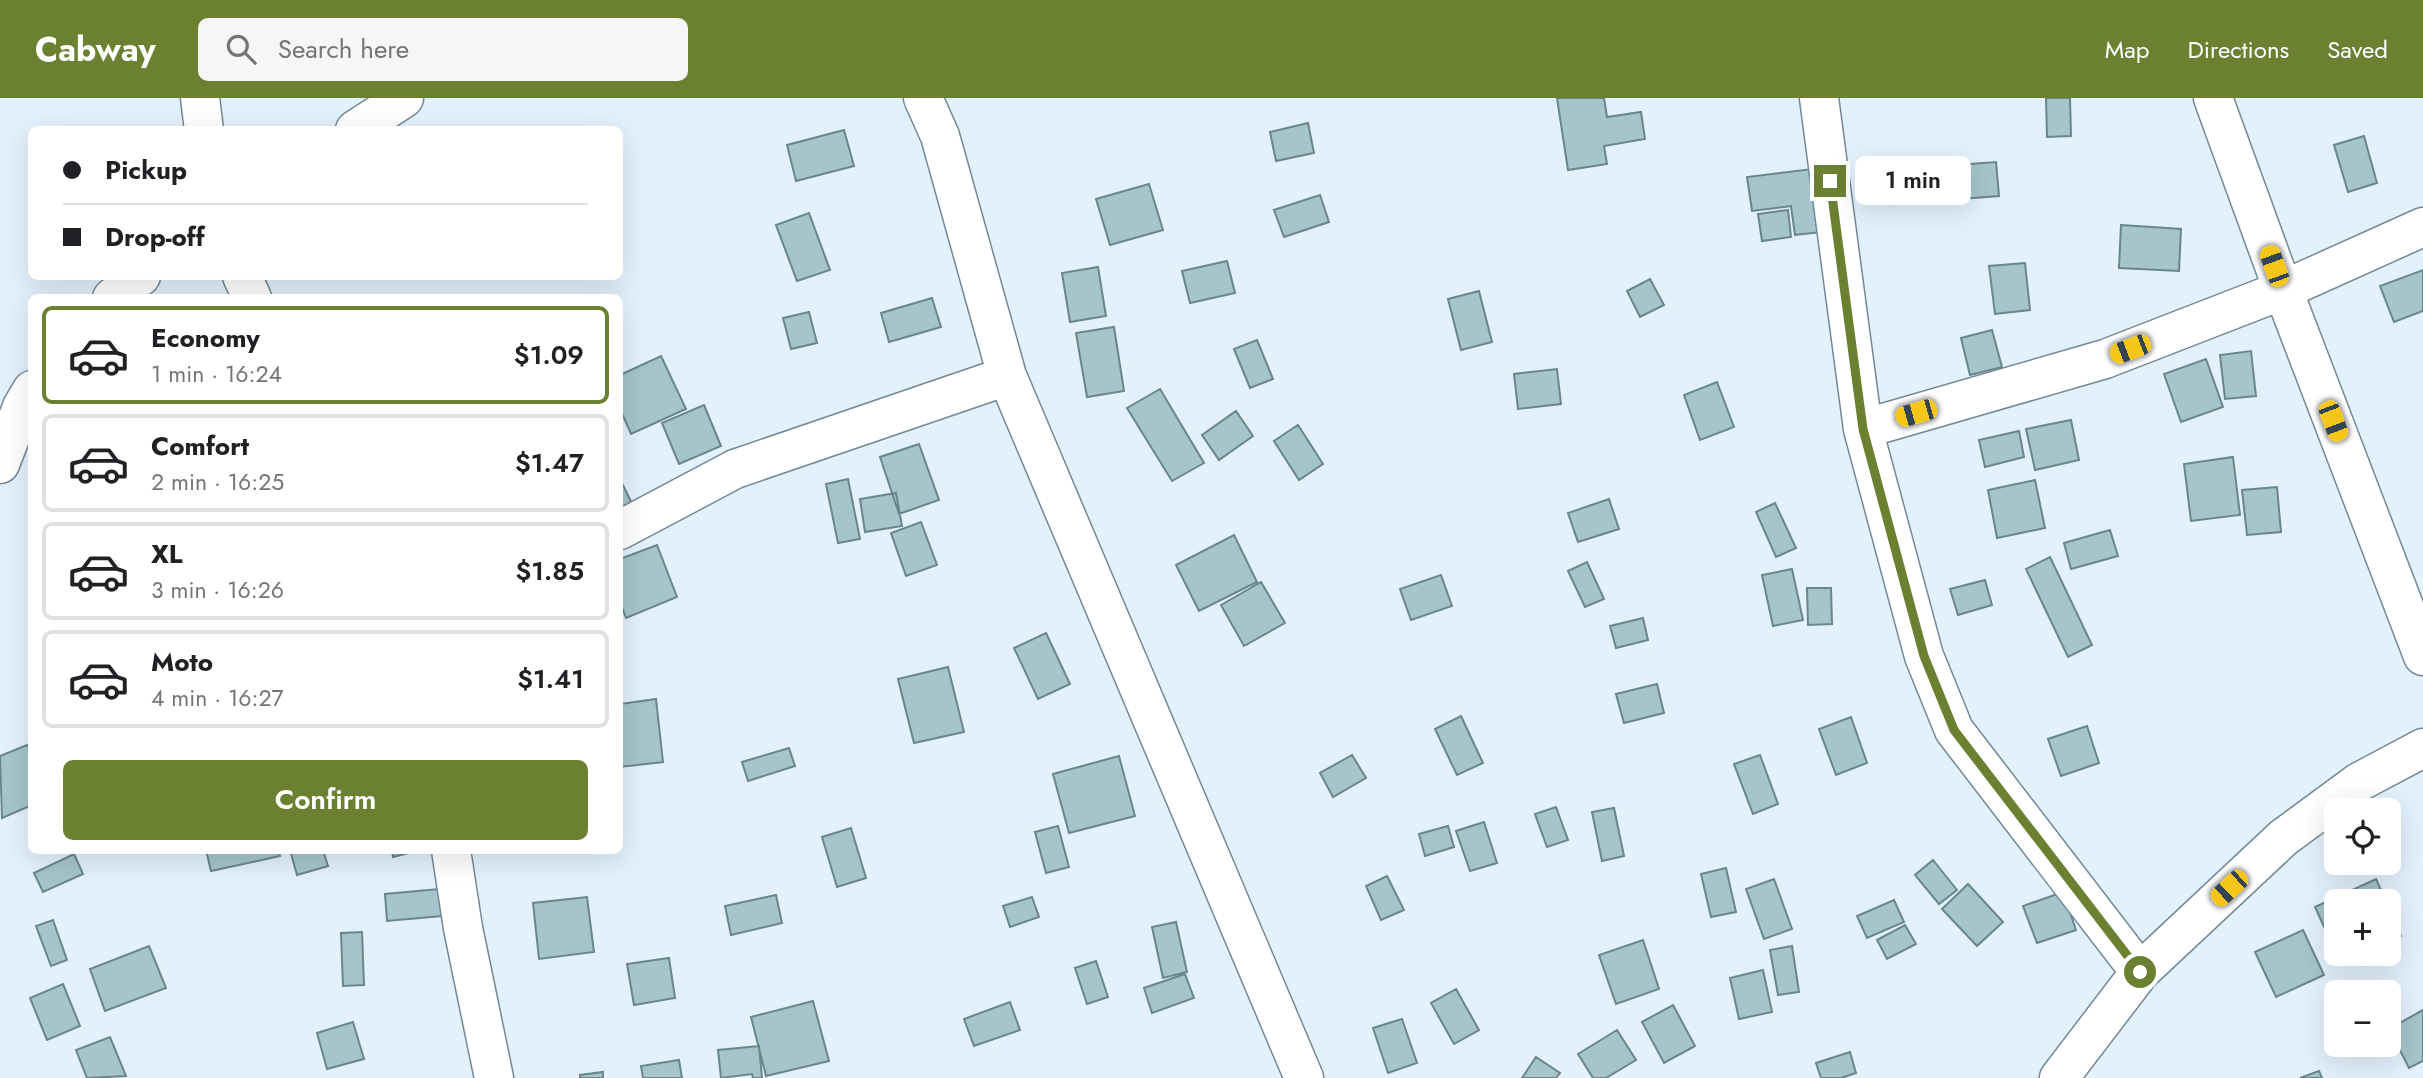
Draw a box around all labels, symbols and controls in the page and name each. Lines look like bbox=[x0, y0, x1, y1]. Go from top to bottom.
search box bbox=[198, 18, 688, 81]
text: Cabway bbox=[35, 26, 156, 73]
icon: search bbox=[222, 30, 260, 68]
text: Search here bbox=[278, 30, 409, 68]
text: Map bbox=[2105, 32, 2150, 67]
text: Directions bbox=[2188, 32, 2289, 67]
text: Saved bbox=[2327, 32, 2388, 67]
text: Pickup bbox=[105, 151, 187, 189]
callout: 1 min bbox=[1854, 156, 1970, 206]
text: 1 min bbox=[1885, 163, 1941, 197]
route end bbox=[1814, 165, 1846, 197]
text: Drop-off bbox=[105, 218, 205, 256]
car bbox=[2257, 243, 2292, 289]
text: Economy bbox=[151, 319, 260, 357]
icon: car bbox=[67, 324, 130, 387]
car bbox=[2107, 332, 2154, 366]
text: $1.09 bbox=[514, 336, 584, 374]
text: 1 min · 16:24 bbox=[151, 357, 282, 391]
car bbox=[1893, 397, 1940, 429]
car bbox=[2316, 398, 2351, 444]
text: Comfort bbox=[151, 427, 249, 465]
icon: car bbox=[67, 432, 130, 495]
text: $1.47 bbox=[515, 444, 584, 482]
text: 2 min · 16:25 bbox=[151, 465, 284, 499]
text: XL bbox=[151, 535, 183, 573]
icon: car bbox=[67, 540, 130, 603]
text: $1.85 bbox=[515, 552, 584, 590]
text: 3 min · 16:26 bbox=[151, 573, 284, 607]
text: Moto bbox=[151, 643, 213, 681]
icon: car bbox=[67, 648, 130, 711]
text: $1.41 bbox=[517, 660, 584, 698]
text: 4 min · 16:27 bbox=[151, 681, 284, 715]
button: Confirm bbox=[63, 760, 588, 840]
map controls bbox=[2324, 798, 2401, 1057]
button: locate bbox=[2324, 798, 2401, 875]
car bbox=[2207, 866, 2252, 910]
button: + bbox=[2324, 889, 2401, 966]
route start bbox=[2124, 956, 2156, 988]
button: − bbox=[2324, 980, 2401, 1057]

